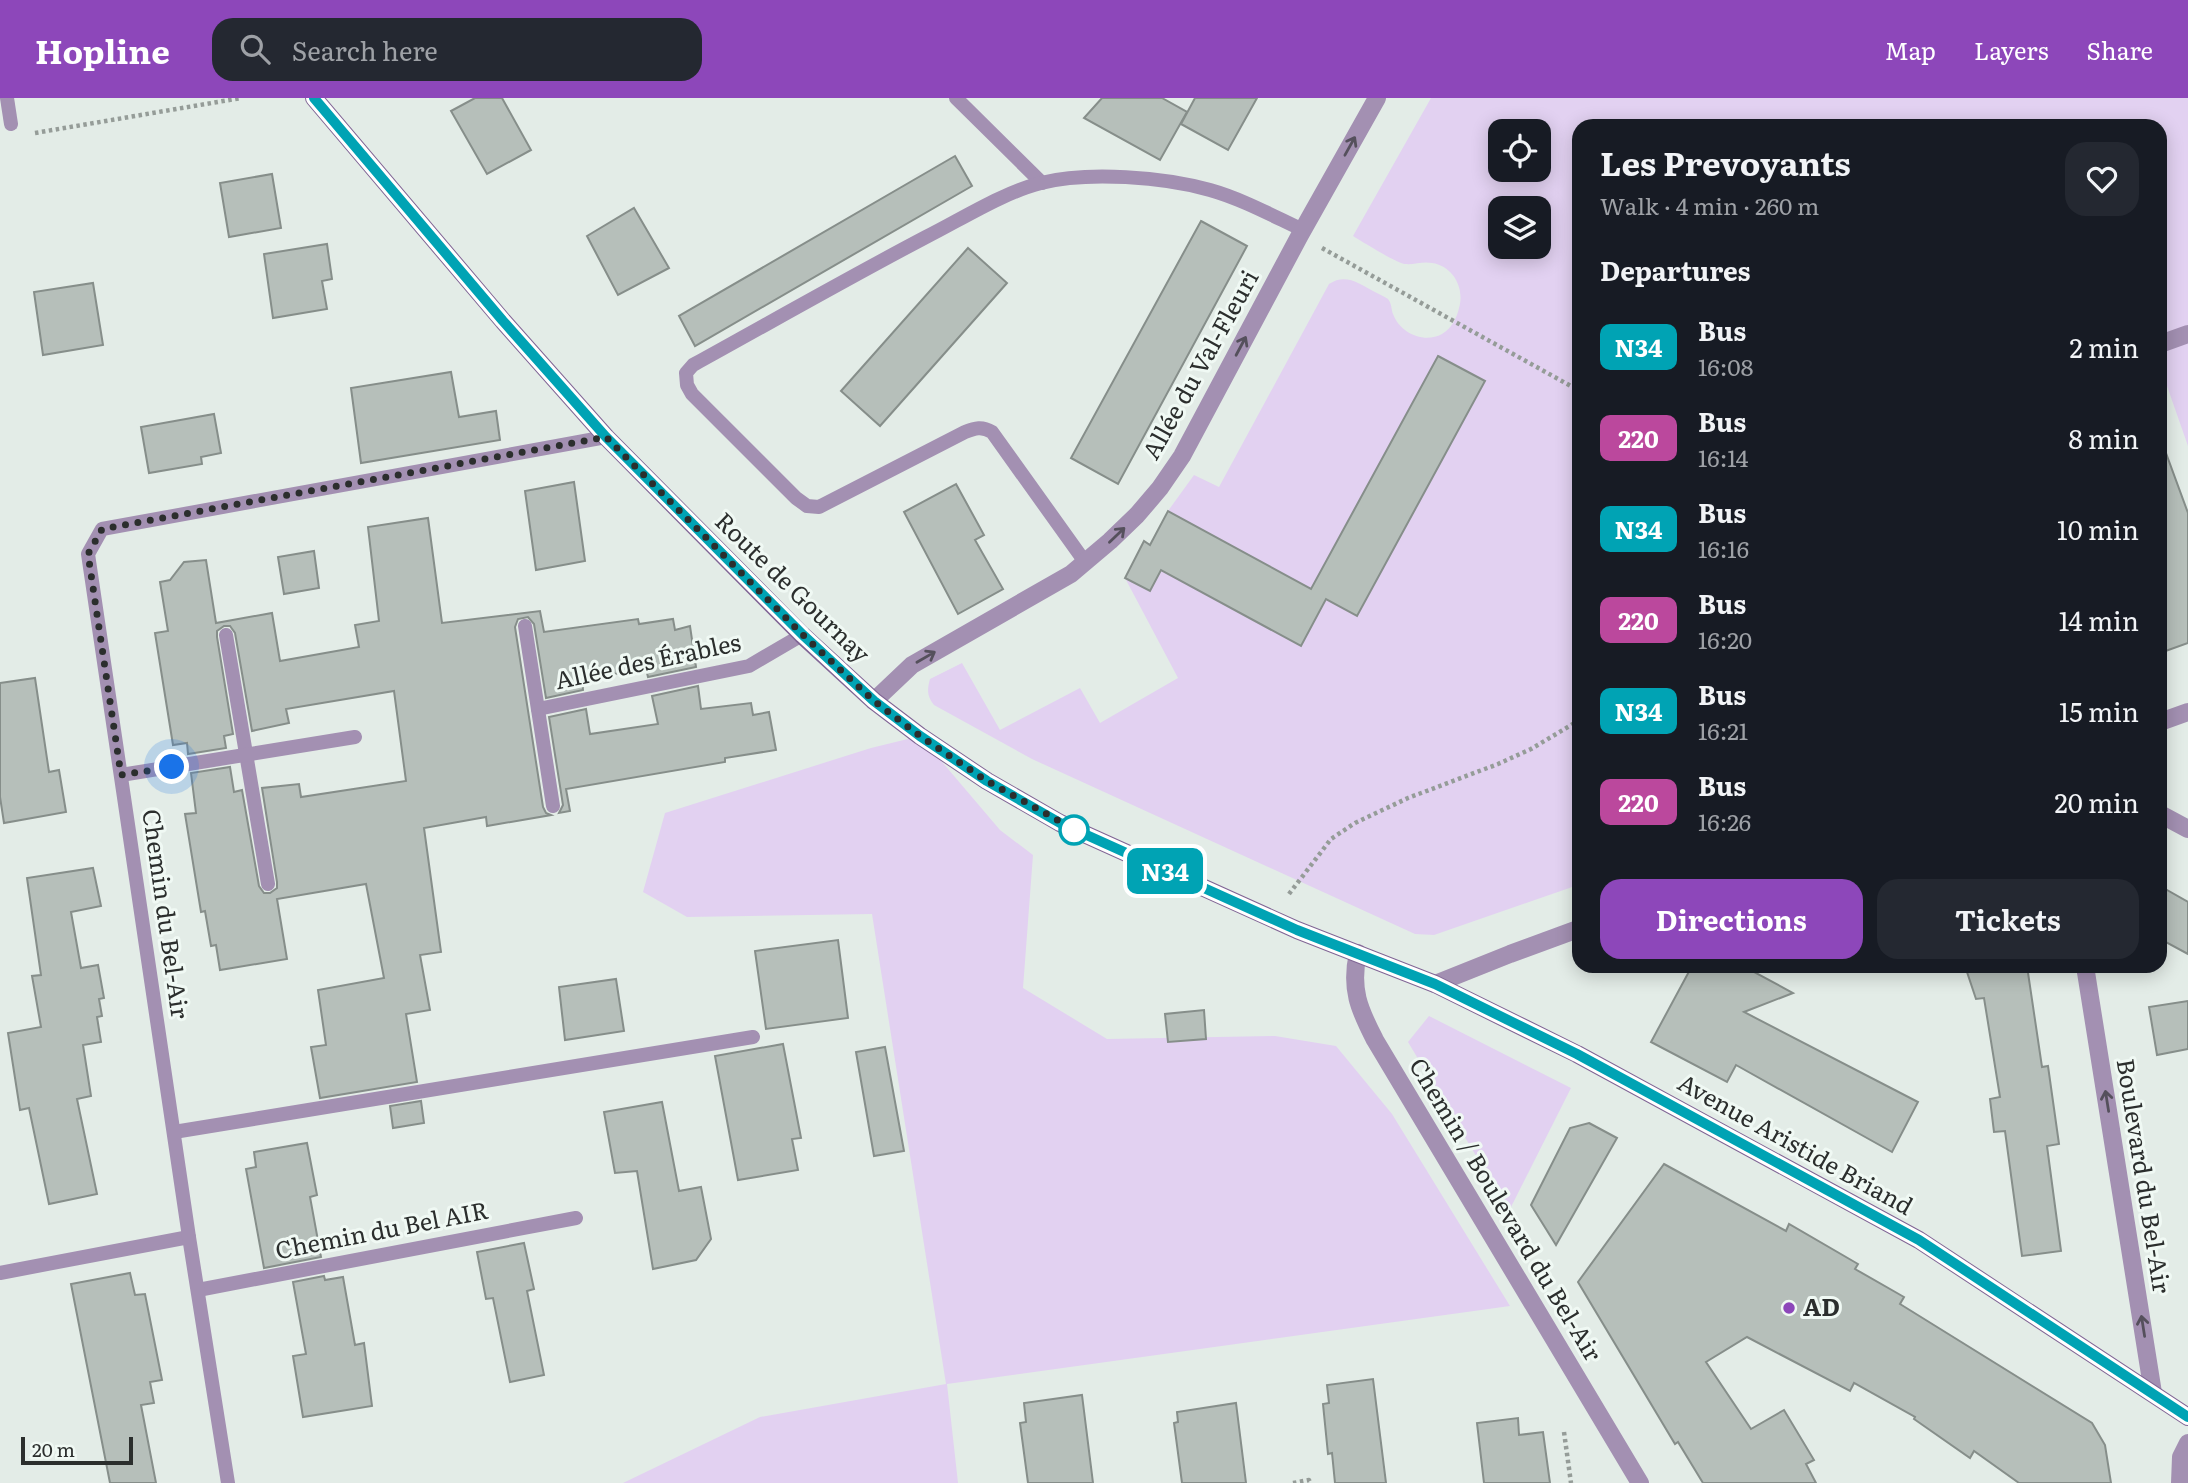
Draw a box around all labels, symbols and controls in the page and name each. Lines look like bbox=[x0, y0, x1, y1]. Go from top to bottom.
search box bbox=[212, 18, 702, 81]
text: Hopline bbox=[35, 25, 170, 74]
icon: search bbox=[236, 30, 274, 68]
text: Search here bbox=[292, 30, 438, 69]
text: Map bbox=[1885, 32, 1936, 67]
text: Layers bbox=[1974, 32, 2048, 67]
text: Share bbox=[2086, 32, 2153, 67]
map controls bbox=[1488, 119, 1551, 259]
button: locate bbox=[1488, 119, 1551, 182]
one-way arrow bbox=[1344, 136, 1357, 157]
text: Les Prevoyants bbox=[1600, 137, 1851, 186]
button: heart bbox=[2065, 142, 2139, 216]
text: Walk · 4 min · 260 m bbox=[1600, 188, 1819, 222]
button: layers bbox=[1488, 196, 1551, 259]
text: Departures bbox=[1600, 250, 1751, 289]
street label: Allée du Val-Fleuri bbox=[1132, 263, 1266, 465]
text: Bus bbox=[1698, 310, 1746, 349]
text: 2 min bbox=[2070, 327, 2139, 366]
text: N34 bbox=[1615, 329, 1662, 364]
one-way arrow bbox=[1235, 336, 1248, 357]
text: 16:08 bbox=[1698, 349, 1753, 383]
text: Bus bbox=[1698, 401, 1746, 440]
text: 8 min bbox=[2068, 418, 2139, 457]
text: 220 bbox=[1618, 420, 1659, 455]
text: 16:14 bbox=[1698, 440, 1749, 474]
text: Bus bbox=[1698, 492, 1746, 531]
street label: Route de Gournay bbox=[708, 503, 879, 670]
text: 10 min bbox=[2057, 509, 2139, 548]
text: N34 bbox=[1615, 511, 1662, 546]
one-way arrow bbox=[1108, 526, 1125, 543]
text: 16:16 bbox=[1698, 531, 1749, 565]
text: Bus bbox=[1698, 583, 1746, 622]
text: 14 min bbox=[2059, 600, 2139, 639]
text: 220 bbox=[1618, 602, 1659, 637]
text: 16:20 bbox=[1698, 622, 1752, 656]
street label: Allée des Érables bbox=[551, 623, 744, 696]
one-way arrow bbox=[915, 650, 936, 663]
text: Bus bbox=[1698, 674, 1746, 713]
text: 15 min bbox=[2059, 691, 2139, 730]
text: N34 bbox=[1615, 693, 1662, 728]
text: 16:21 bbox=[1698, 713, 1748, 747]
your location bbox=[154, 749, 189, 784]
text: Bus bbox=[1698, 765, 1746, 804]
text: 20 min bbox=[2054, 782, 2139, 821]
text: 220 bbox=[1618, 784, 1659, 819]
text: 16:26 bbox=[1698, 804, 1751, 838]
street label: Chemin du Bel-Air bbox=[135, 806, 200, 1021]
unlabelled marker bbox=[1059, 815, 1089, 845]
line badge: N34 bbox=[1125, 848, 1205, 894]
text: N34 bbox=[1141, 853, 1189, 888]
button: Directions bbox=[1600, 879, 1863, 959]
button: Tickets bbox=[1877, 879, 2139, 959]
street label: Chemin / Boulevard du Bel-Air bbox=[1402, 1050, 1612, 1368]
street label: Boulevard du Bel-Air bbox=[2110, 1056, 2181, 1296]
street label: Avenue Aristide Briand bbox=[1672, 1064, 1920, 1222]
one-way arrow bbox=[2100, 1090, 2113, 1113]
street label: Chemin du Bel AIR bbox=[272, 1191, 491, 1266]
place label: AD bbox=[1803, 1288, 1840, 1323]
marker: AD bbox=[1781, 1300, 1797, 1316]
one-way arrow bbox=[2136, 1315, 2149, 1337]
scale bar bbox=[21, 1434, 133, 1466]
text: 20 m bbox=[32, 1435, 75, 1463]

